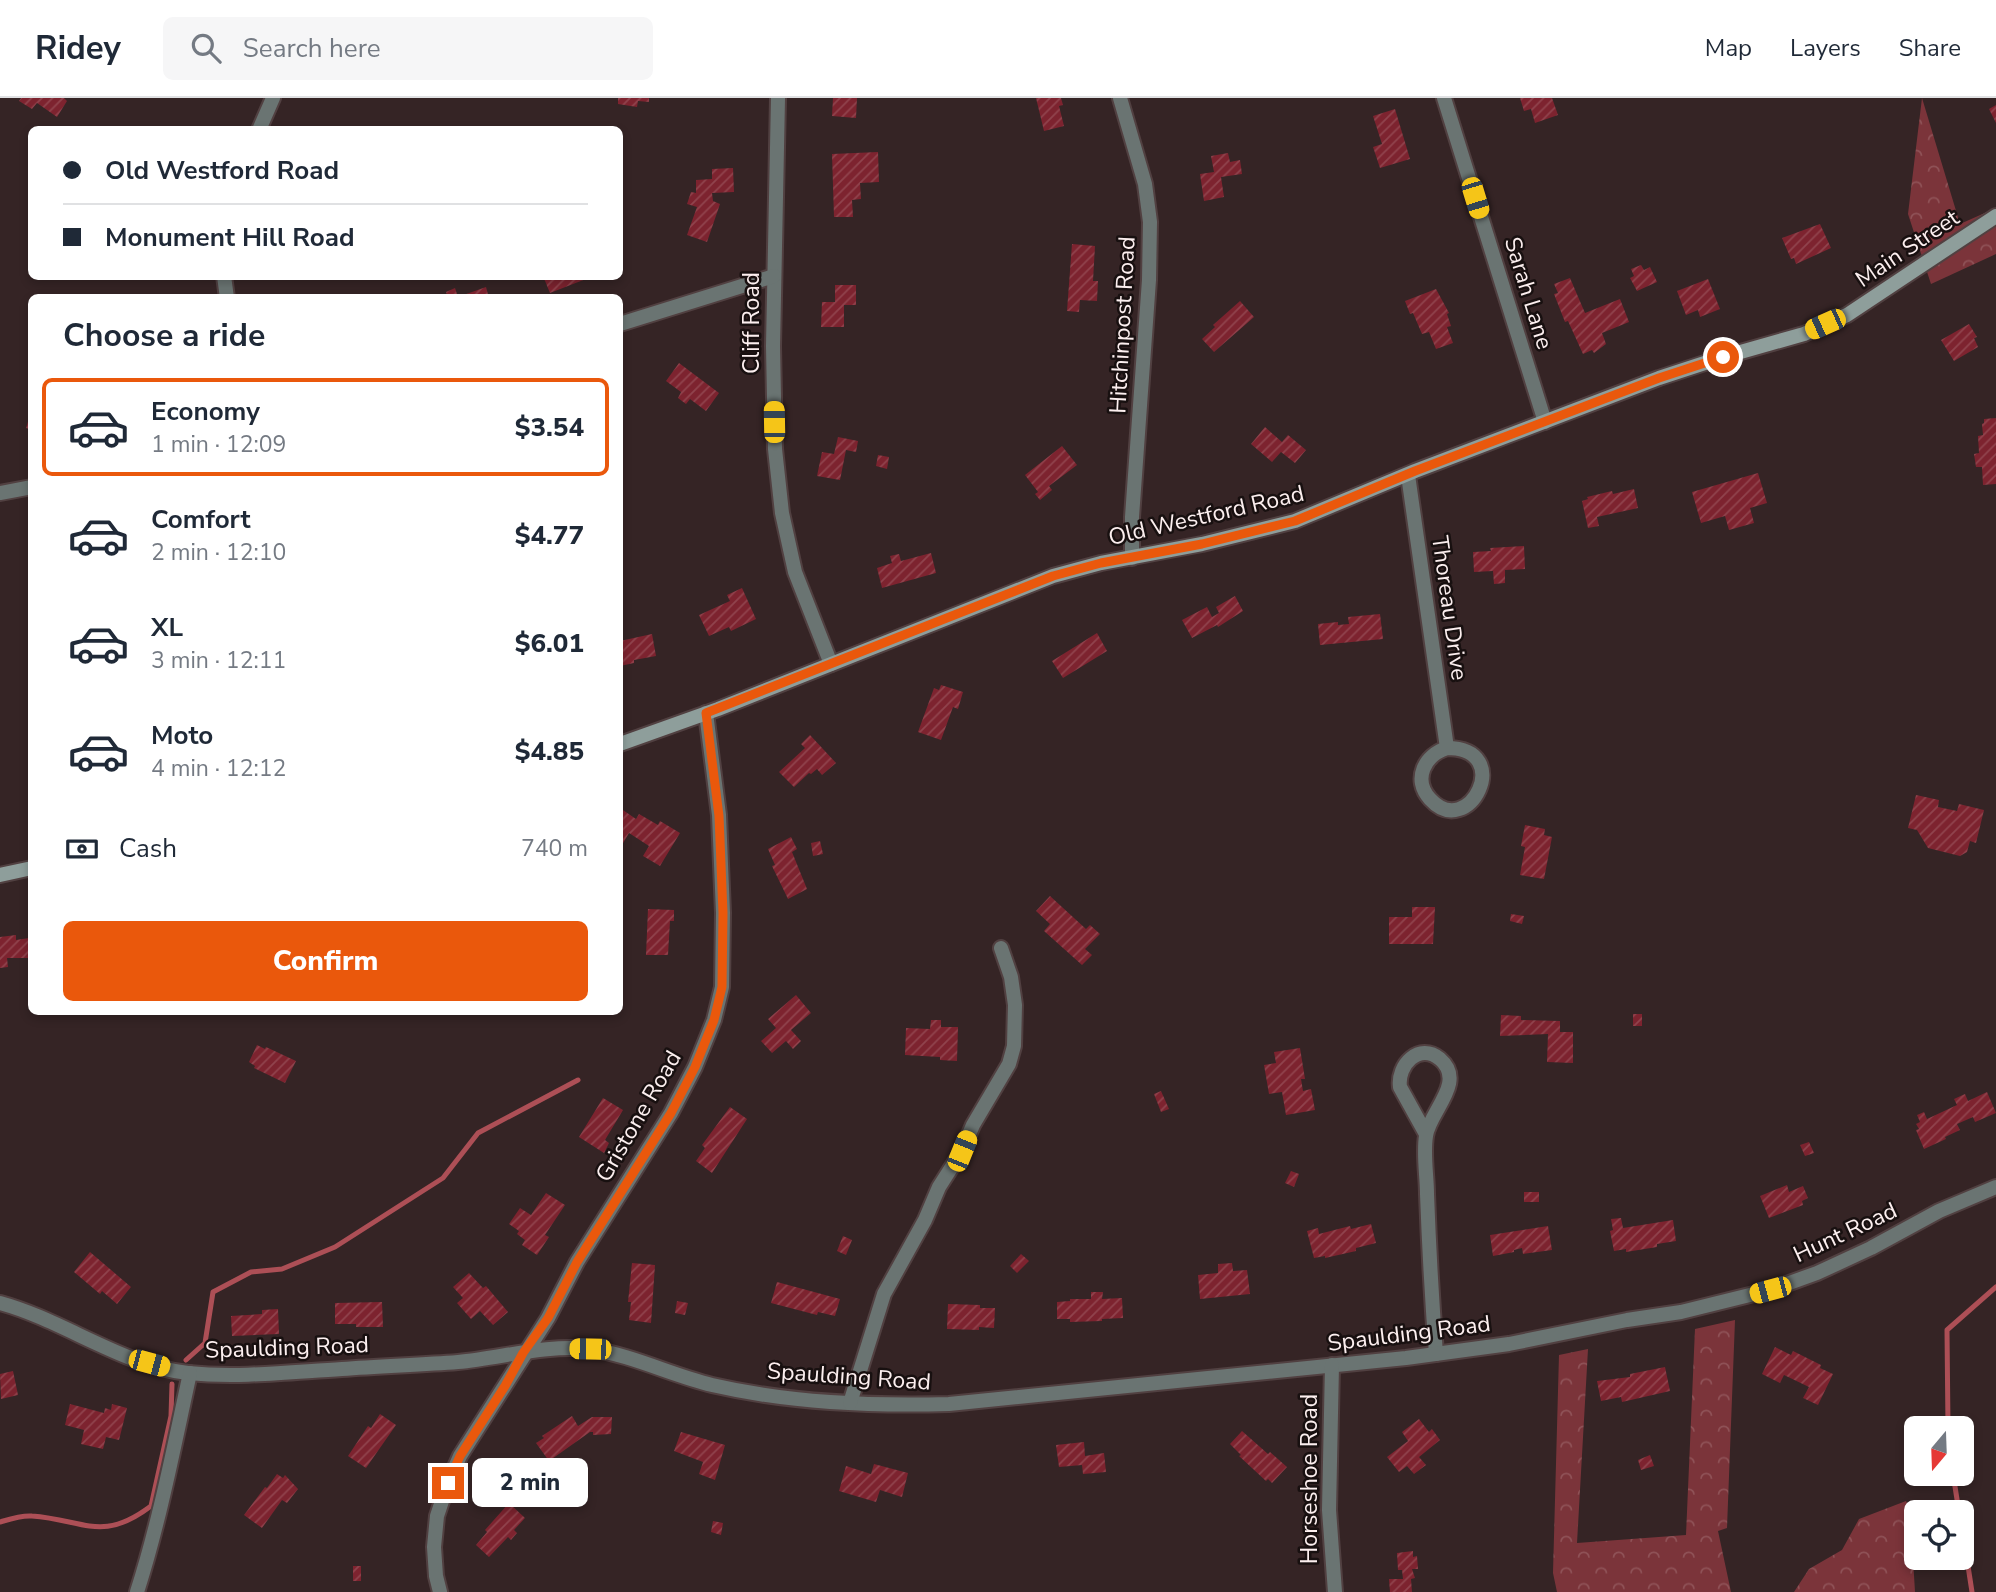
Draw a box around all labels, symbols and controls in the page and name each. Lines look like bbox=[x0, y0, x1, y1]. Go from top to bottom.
search box bbox=[163, 17, 653, 80]
text: Ridey bbox=[35, 26, 121, 71]
icon: search bbox=[187, 29, 225, 67]
text: Search here bbox=[243, 31, 381, 66]
text: Map bbox=[1705, 32, 1752, 64]
text: Layers bbox=[1790, 32, 1861, 64]
text: Share bbox=[1899, 32, 1961, 64]
text: Old Westford Road bbox=[105, 153, 339, 188]
car bbox=[1459, 175, 1492, 221]
street label: Main Street bbox=[1849, 202, 1966, 295]
text: Monument Hill Road bbox=[105, 220, 355, 255]
street label: Sarah Lane bbox=[1497, 233, 1560, 353]
street label: Hitchinpost Road bbox=[1102, 236, 1143, 414]
street label: Cliff Road bbox=[736, 272, 767, 374]
car bbox=[1802, 306, 1849, 342]
text: Choose a ride bbox=[63, 314, 265, 357]
route start bbox=[1707, 341, 1739, 373]
text: Economy bbox=[151, 394, 260, 429]
icon: car bbox=[67, 396, 130, 459]
car bbox=[764, 401, 785, 443]
text: $3.54 bbox=[515, 410, 584, 445]
text: 1 min · 12:09 bbox=[151, 429, 286, 460]
street label: Old Westford Road bbox=[1105, 478, 1307, 553]
text: Comfort bbox=[151, 502, 251, 537]
icon: car bbox=[67, 504, 130, 567]
text: $4.77 bbox=[515, 518, 584, 553]
street label: Thoreau Drive bbox=[1424, 534, 1475, 682]
text: 2 min · 12:10 bbox=[151, 537, 286, 568]
text: XL bbox=[151, 610, 183, 645]
icon: car bbox=[67, 612, 130, 675]
text: $6.01 bbox=[515, 626, 584, 661]
text: 3 min · 12:11 bbox=[151, 645, 286, 676]
text: Moto bbox=[151, 718, 213, 753]
icon: car bbox=[67, 720, 130, 783]
text: $4.85 bbox=[515, 734, 584, 769]
text: 4 min · 12:12 bbox=[151, 753, 286, 784]
icon: cash bbox=[63, 830, 101, 868]
text: Cash bbox=[119, 831, 177, 866]
text: 740 m bbox=[521, 833, 588, 864]
button: Confirm bbox=[63, 921, 588, 1001]
street label: Gristone Road bbox=[588, 1045, 689, 1188]
car bbox=[945, 1128, 980, 1174]
street label: Hunt Road bbox=[1788, 1195, 1902, 1270]
car bbox=[1747, 1274, 1794, 1306]
street label: Spaulding Road bbox=[1326, 1308, 1492, 1359]
street label: Spaulding Road bbox=[204, 1329, 370, 1366]
car bbox=[569, 1338, 612, 1360]
car bbox=[126, 1347, 173, 1379]
street label: Spaulding Road bbox=[766, 1355, 932, 1398]
street label: Horseshoe Road bbox=[1294, 1394, 1325, 1564]
north arrow bbox=[1904, 1416, 1974, 1486]
map controls bbox=[1904, 1416, 1974, 1570]
callout: 2 min bbox=[472, 1458, 588, 1508]
route end bbox=[432, 1467, 464, 1499]
text: 2 min bbox=[500, 1467, 560, 1498]
button: locate bbox=[1904, 1500, 1974, 1570]

